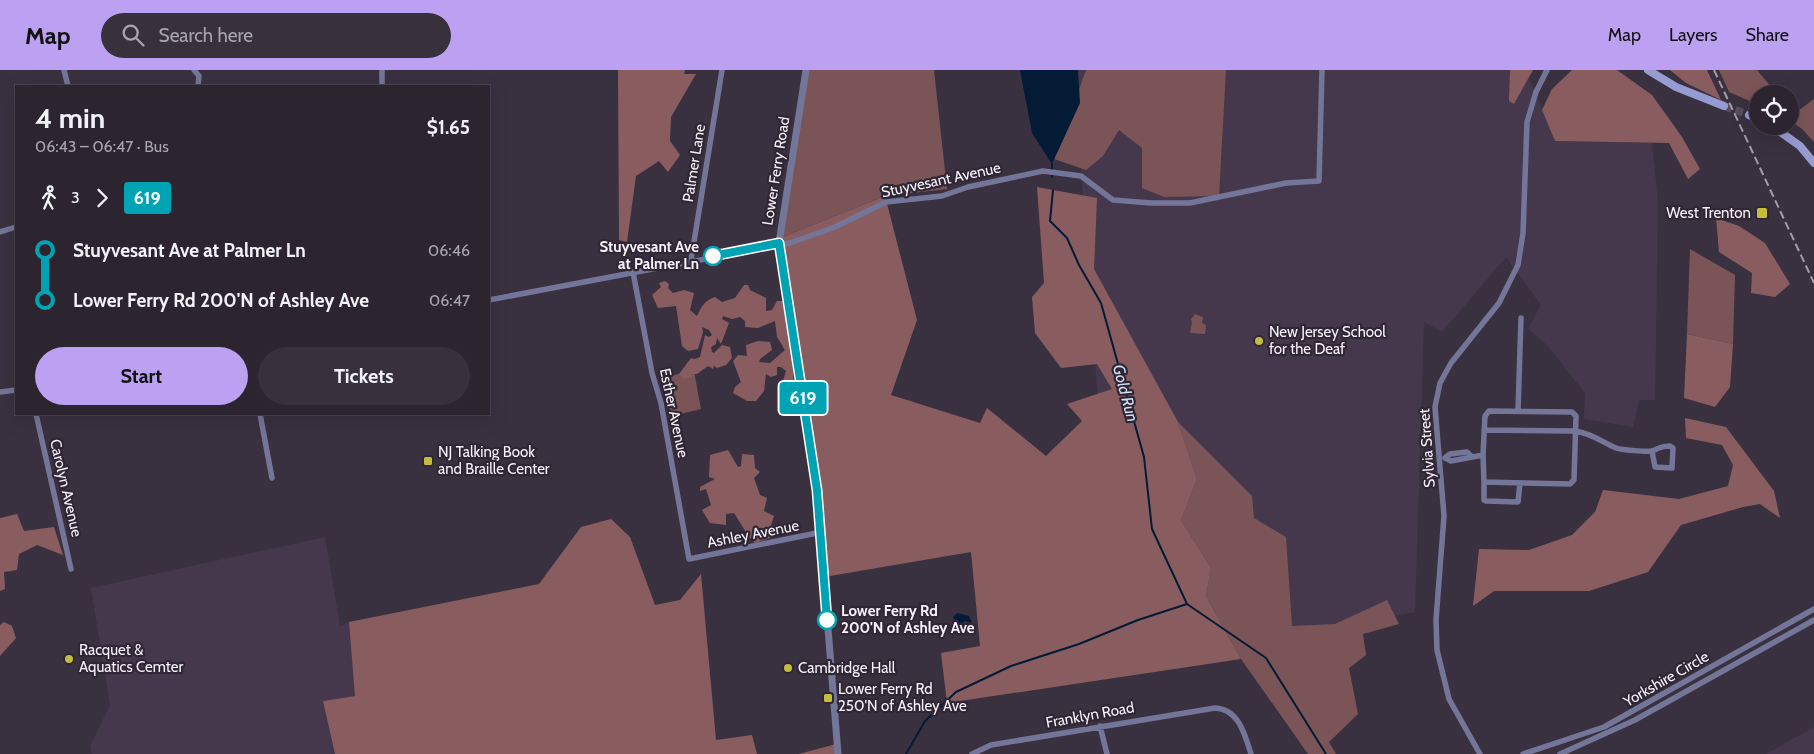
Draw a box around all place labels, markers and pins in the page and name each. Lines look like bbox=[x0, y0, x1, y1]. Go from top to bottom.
place label: West Trenton bbox=[1666, 204, 1751, 222]
marker: West Trenton bbox=[1755, 206, 1769, 220]
place label: Stuyvesant Ave at Palmer Ln bbox=[600, 238, 699, 273]
marker: Stuyvesant Ave at Palmer Ln bbox=[703, 246, 723, 266]
place label: New Jersey School for the Deaf bbox=[1269, 323, 1386, 358]
marker: New Jersey School for the Deaf bbox=[1253, 335, 1265, 347]
place label: NJ Talking Book and Braille Center bbox=[438, 443, 550, 478]
marker: NJ Talking Book and Braille Center bbox=[422, 455, 434, 467]
place label: Lower Ferry Rd 200'N of Ashley Ave bbox=[841, 602, 975, 637]
marker: Lower Ferry Rd 200'N of Ashley Ave bbox=[817, 610, 837, 630]
place label: Racquet & Aquatics Cemter bbox=[79, 641, 183, 676]
marker: Racquet & Aquatics Cemter bbox=[63, 653, 75, 665]
place label: Cambridge Hall bbox=[798, 659, 896, 677]
marker: Cambridge Hall bbox=[782, 662, 794, 674]
place label: Lower Ferry Rd 250'N of Ashley Ave bbox=[838, 680, 967, 715]
marker: Lower Ferry Rd 250'N of Ashley Ave bbox=[822, 692, 834, 704]

